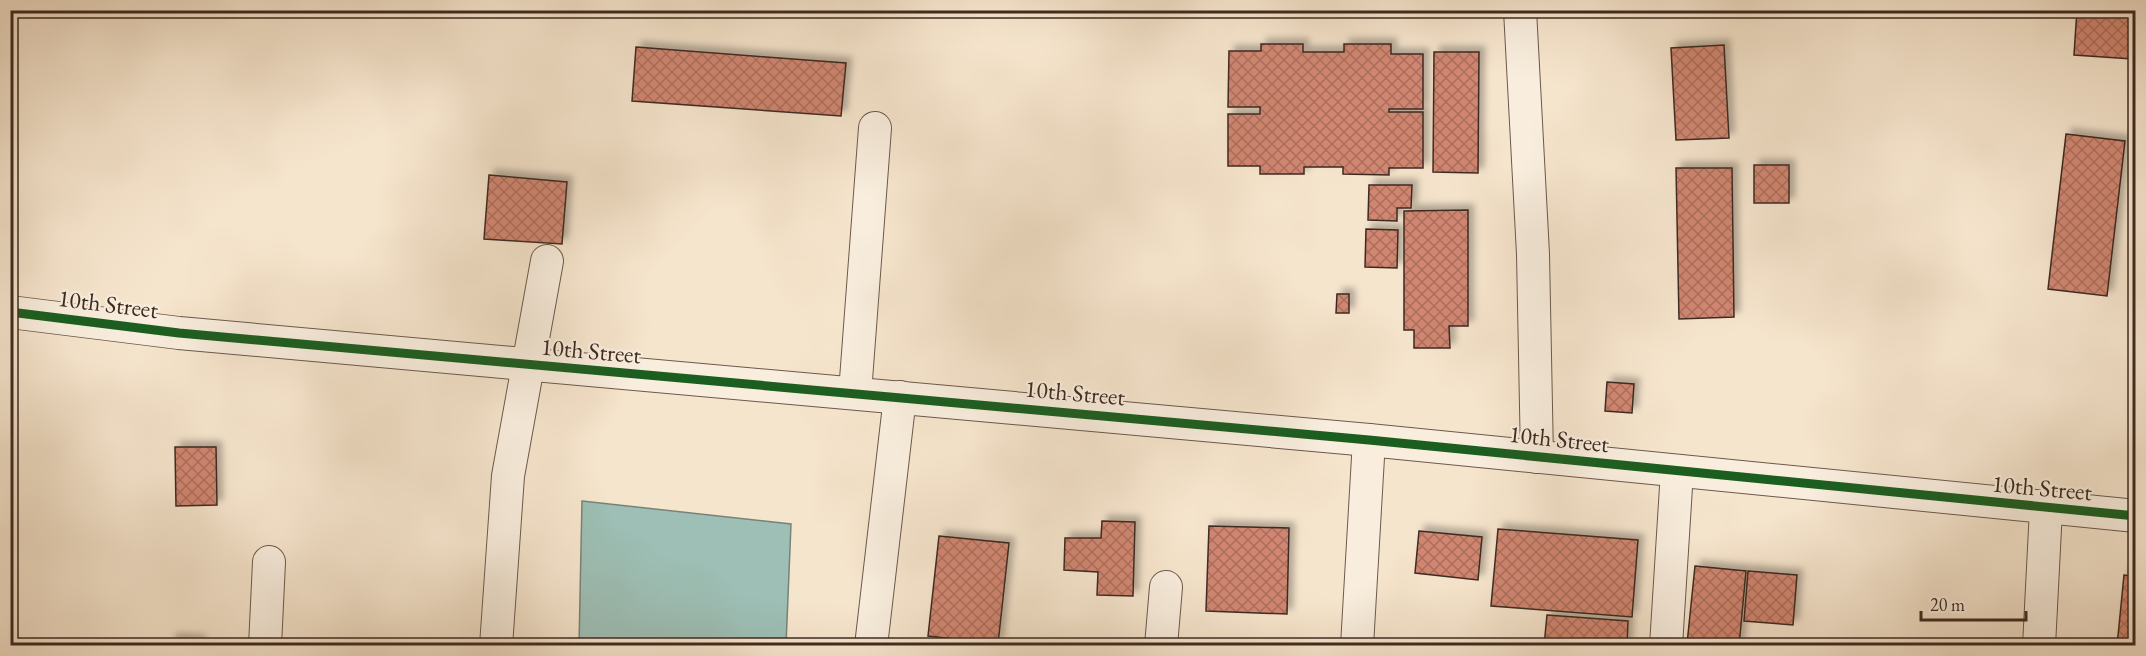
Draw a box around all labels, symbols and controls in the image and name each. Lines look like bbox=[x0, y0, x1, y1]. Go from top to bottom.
street label: 10th Street bbox=[56, 282, 160, 325]
street label: 10th Street bbox=[540, 331, 643, 370]
street label: 10th Street bbox=[1024, 373, 1127, 412]
street label: 10th Street bbox=[1507, 418, 1611, 459]
street label: 10th Street bbox=[1991, 468, 2094, 507]
scale bar bbox=[1921, 584, 2026, 622]
text: 20 m bbox=[1930, 593, 1965, 616]

